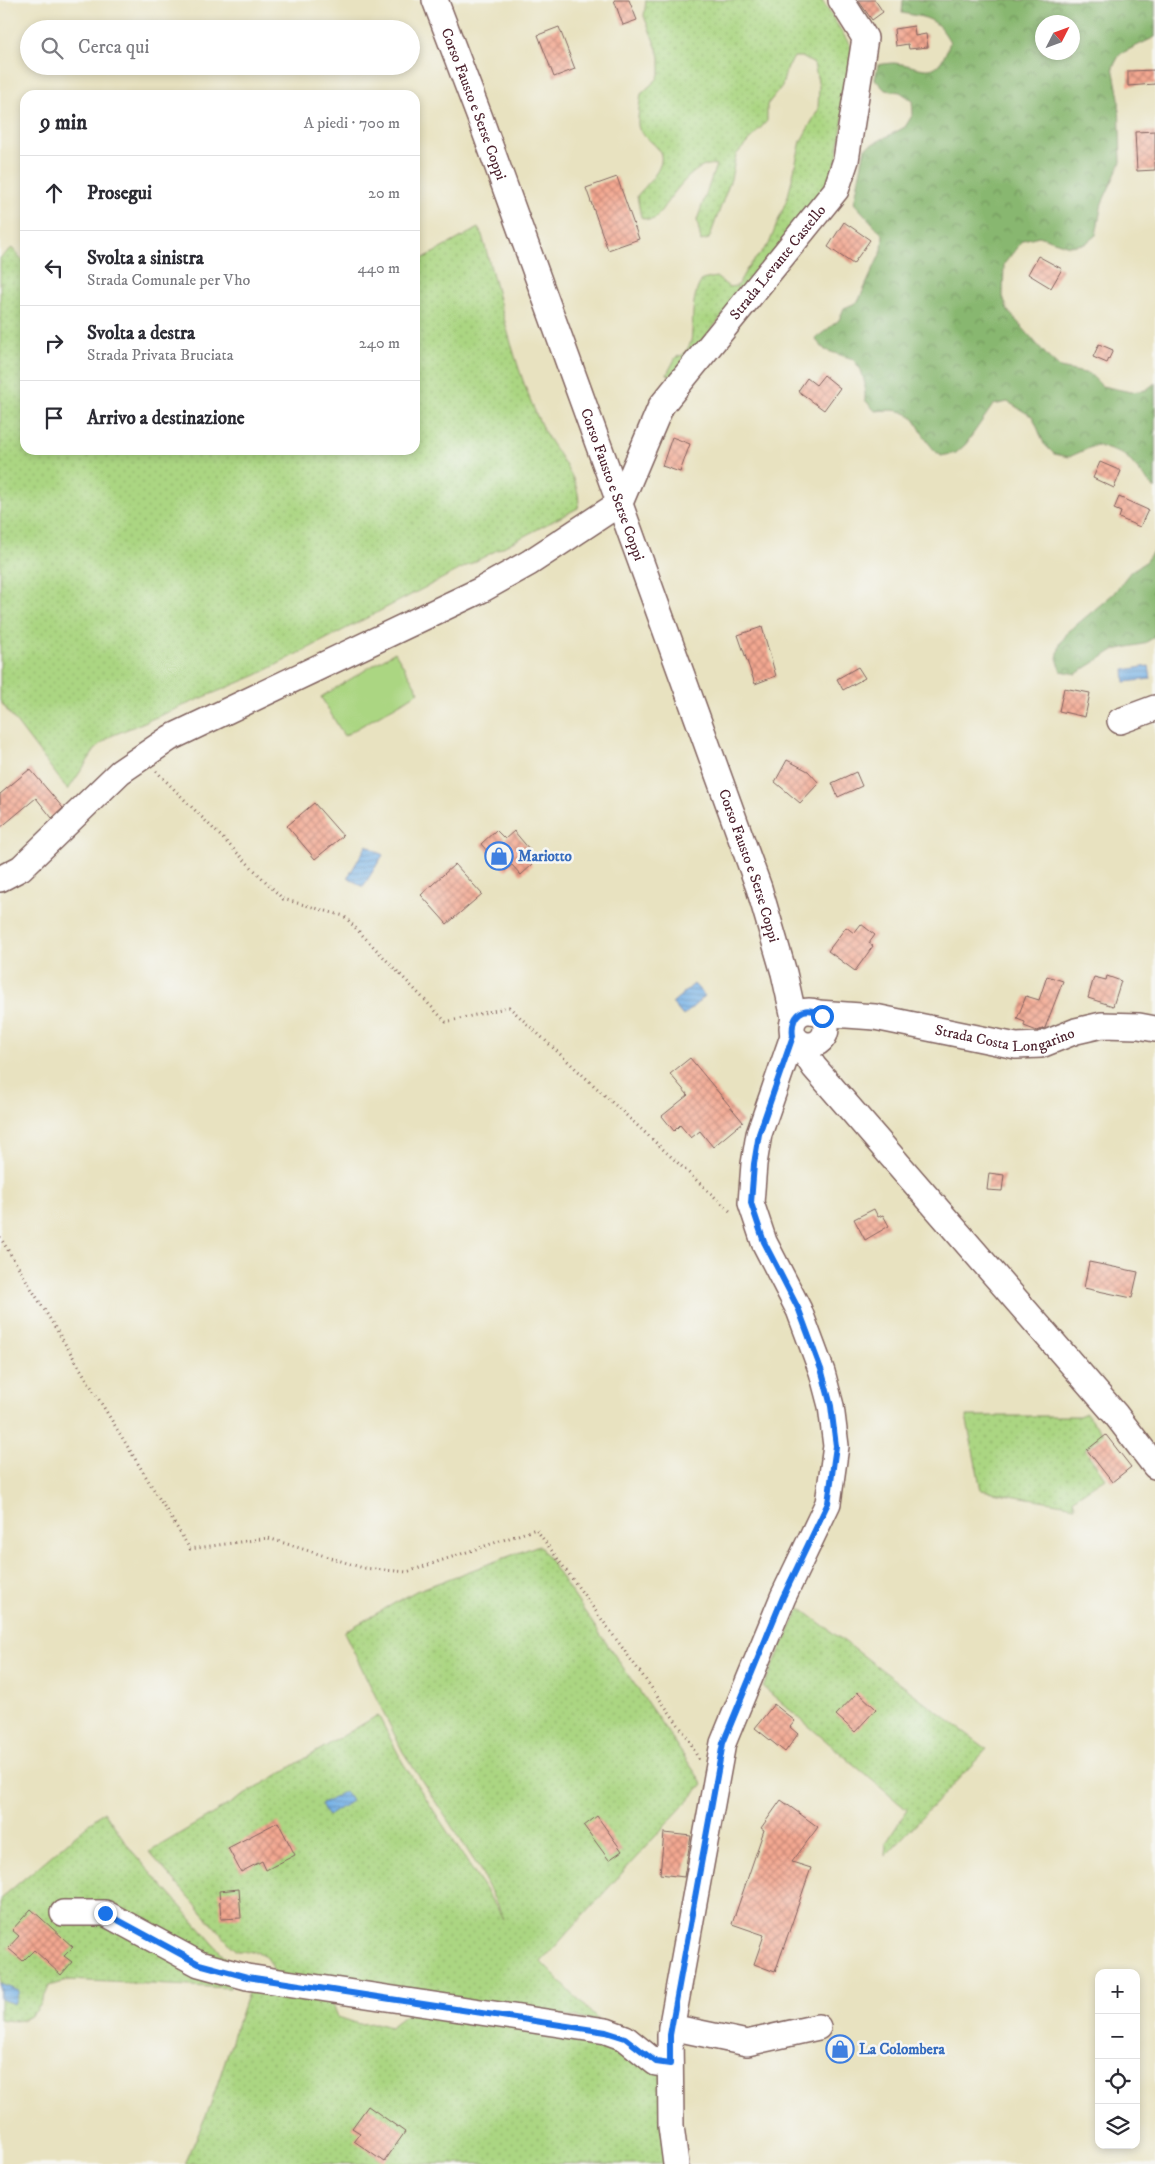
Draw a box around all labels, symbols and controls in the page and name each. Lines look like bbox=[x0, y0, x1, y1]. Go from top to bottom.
north arrow bbox=[1035, 15, 1080, 60]
search box bbox=[20, 20, 420, 75]
street label: Corso Fausto e Serse Coppi bbox=[437, 25, 511, 183]
icon: search bbox=[38, 34, 66, 62]
text: Cerca qui bbox=[78, 36, 149, 59]
text: 9 min bbox=[40, 110, 87, 136]
text: A piedi · 700 m bbox=[304, 113, 400, 133]
icon: ahead bbox=[40, 179, 68, 207]
text: Prosegui bbox=[87, 182, 152, 205]
text: 20 m bbox=[368, 183, 400, 203]
street label: Strada Levante Castello bbox=[725, 201, 830, 323]
text: Svolta a sinistra bbox=[87, 247, 204, 270]
icon: left bbox=[40, 254, 68, 282]
text: 440 m bbox=[358, 258, 400, 278]
text: Strada Comunale per Vho bbox=[87, 270, 250, 290]
text: Svolta a destra bbox=[87, 322, 195, 345]
icon: right bbox=[40, 329, 68, 357]
text: 240 m bbox=[359, 333, 400, 353]
text: Strada Privata Bruciata bbox=[87, 345, 234, 365]
icon: arrive bbox=[40, 404, 68, 432]
street label: Corso Fausto e Serse Coppi bbox=[576, 406, 649, 563]
text: Arrivo a destinazione bbox=[87, 407, 245, 430]
street label: Corso Fausto e Serse Coppi bbox=[714, 786, 784, 945]
shop icon: Mariotto bbox=[484, 841, 514, 871]
place label: Mariotto bbox=[518, 847, 572, 866]
route start bbox=[811, 1005, 834, 1028]
street label: Strada Costa Longarino bbox=[933, 1020, 1077, 1056]
route end bbox=[94, 1902, 117, 1925]
map controls bbox=[1095, 1969, 1140, 2149]
button: + bbox=[1095, 1969, 1140, 2014]
button: − bbox=[1095, 2014, 1140, 2059]
shop icon: La Colombera bbox=[825, 2034, 855, 2064]
place label: La Colombera bbox=[859, 2040, 945, 2059]
button: locate bbox=[1095, 2059, 1140, 2104]
button: layers bbox=[1095, 2104, 1140, 2149]

